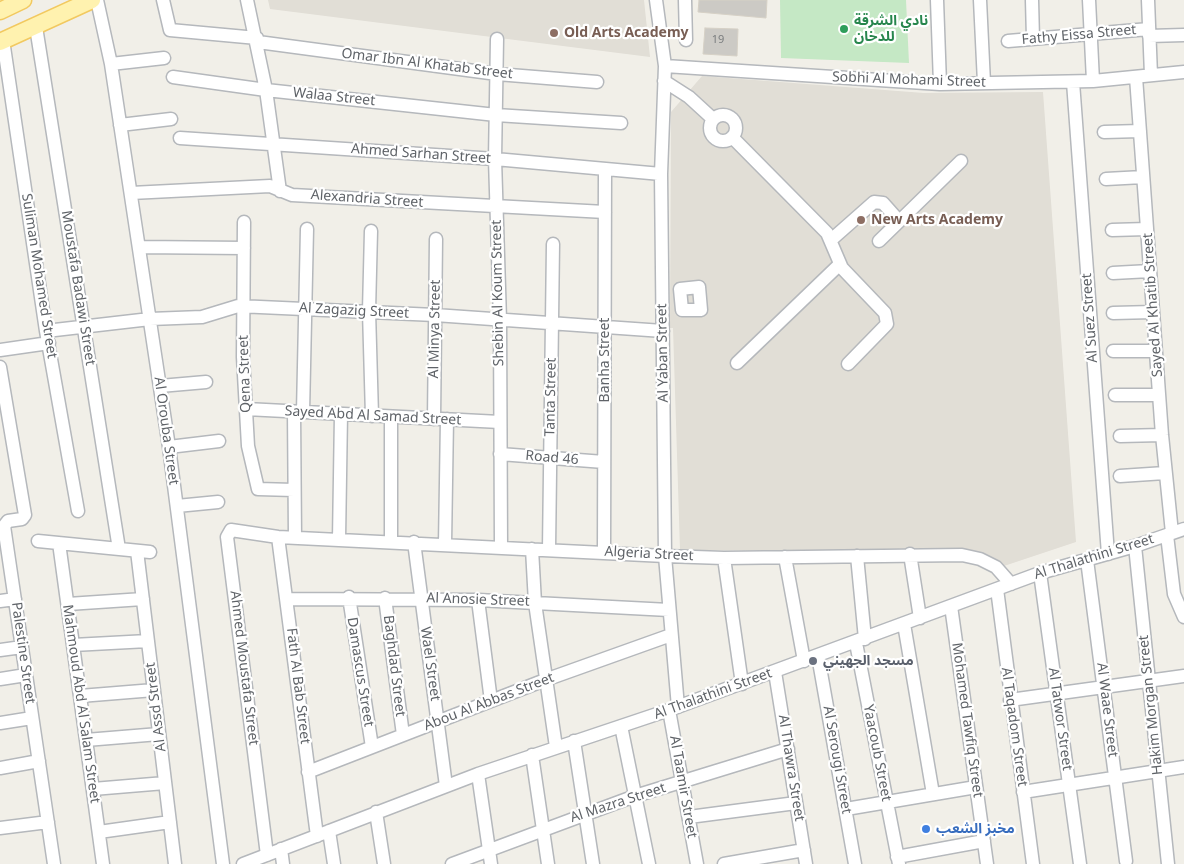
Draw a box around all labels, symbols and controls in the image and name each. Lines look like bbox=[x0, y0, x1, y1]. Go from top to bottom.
place label: نادي الشرقة للدخان bbox=[854, 13, 928, 46]
street label: Fathy Eissa Street bbox=[1021, 22, 1137, 48]
marker: نادي الشرقة للدخان bbox=[838, 23, 850, 35]
place label: Old Arts Academy bbox=[564, 25, 689, 41]
marker: Old Arts Academy bbox=[548, 27, 560, 39]
house number: 19 bbox=[712, 33, 724, 47]
street label: Omar Ibn Al Khatab Street bbox=[340, 45, 514, 83]
street label: Sobhi Al Mohami Street bbox=[832, 69, 986, 91]
street label: Walaa Street bbox=[292, 84, 376, 110]
street label: Ahmed Sarhan Street bbox=[351, 141, 491, 167]
street label: Alexandria Street bbox=[310, 187, 424, 211]
street label: Suliman Mohamed Street bbox=[18, 192, 60, 360]
street label: Moustafa Badawi Street bbox=[57, 209, 99, 367]
place label: New Arts Academy bbox=[871, 212, 1003, 228]
marker: New Arts Academy bbox=[855, 214, 867, 226]
street label: Shebin Al Koum Street bbox=[488, 220, 508, 366]
street label: Sayed Al Khatib Street bbox=[1140, 232, 1166, 378]
street label: Al Suez Street bbox=[1078, 273, 1102, 363]
street label: Al Minya Street bbox=[426, 279, 444, 379]
street label: Al Zagazig Street bbox=[299, 300, 409, 322]
street label: Al Yaban Street bbox=[654, 303, 672, 403]
street label: Banha Street bbox=[597, 318, 613, 402]
street label: Qena Street bbox=[235, 335, 255, 413]
street label: Tanta Street bbox=[542, 357, 560, 437]
street label: Al Orouba Street bbox=[150, 376, 182, 486]
street label: Sayed Abd Al Samad Street bbox=[284, 403, 462, 429]
street label: Road 46 bbox=[525, 447, 579, 469]
street label: Al Thalathini Street bbox=[1032, 531, 1156, 583]
street label: Algeria Street bbox=[604, 543, 694, 565]
street label: Ahmed Moustafa Street bbox=[226, 590, 262, 746]
street label: Al Anosie Street bbox=[426, 590, 530, 610]
street label: Palestine Street bbox=[8, 601, 38, 705]
street label: Mahmoud Abd Al Salam Street bbox=[59, 604, 103, 804]
street label: Baghdad Street bbox=[379, 614, 409, 718]
street label: Damascus Street bbox=[343, 616, 377, 728]
street label: Wael Street bbox=[416, 626, 444, 702]
street label: Fath Al Bab Street bbox=[283, 627, 313, 745]
street label: Hakim Morgan Street bbox=[1135, 634, 1167, 776]
street label: Mohamed Tawfiq Street bbox=[948, 641, 986, 799]
place label: مسجد الجهيني bbox=[823, 653, 914, 669]
marker: مسجد الجهيني bbox=[807, 655, 819, 667]
street label: Al Assd Street bbox=[142, 661, 170, 753]
street label: Al Waae Street bbox=[1093, 662, 1121, 758]
street label: Al Thalathini Street bbox=[652, 665, 774, 723]
street label: Al Taqadom Street bbox=[997, 666, 1031, 788]
street label: Al Tatwor Street bbox=[1044, 666, 1076, 772]
street label: Abou Al Abbas Street bbox=[422, 669, 556, 735]
street label: Yaacoub Street bbox=[859, 703, 895, 803]
street label: Al Serougi Street bbox=[819, 705, 855, 815]
street label: Al Thawra Street bbox=[774, 714, 808, 822]
street label: Al Taamir Street bbox=[666, 734, 700, 840]
street label: Al Mazra Street bbox=[568, 780, 668, 826]
place label: مخبز الشعب bbox=[936, 821, 1015, 837]
marker: مخبز الشعب bbox=[920, 823, 932, 835]

